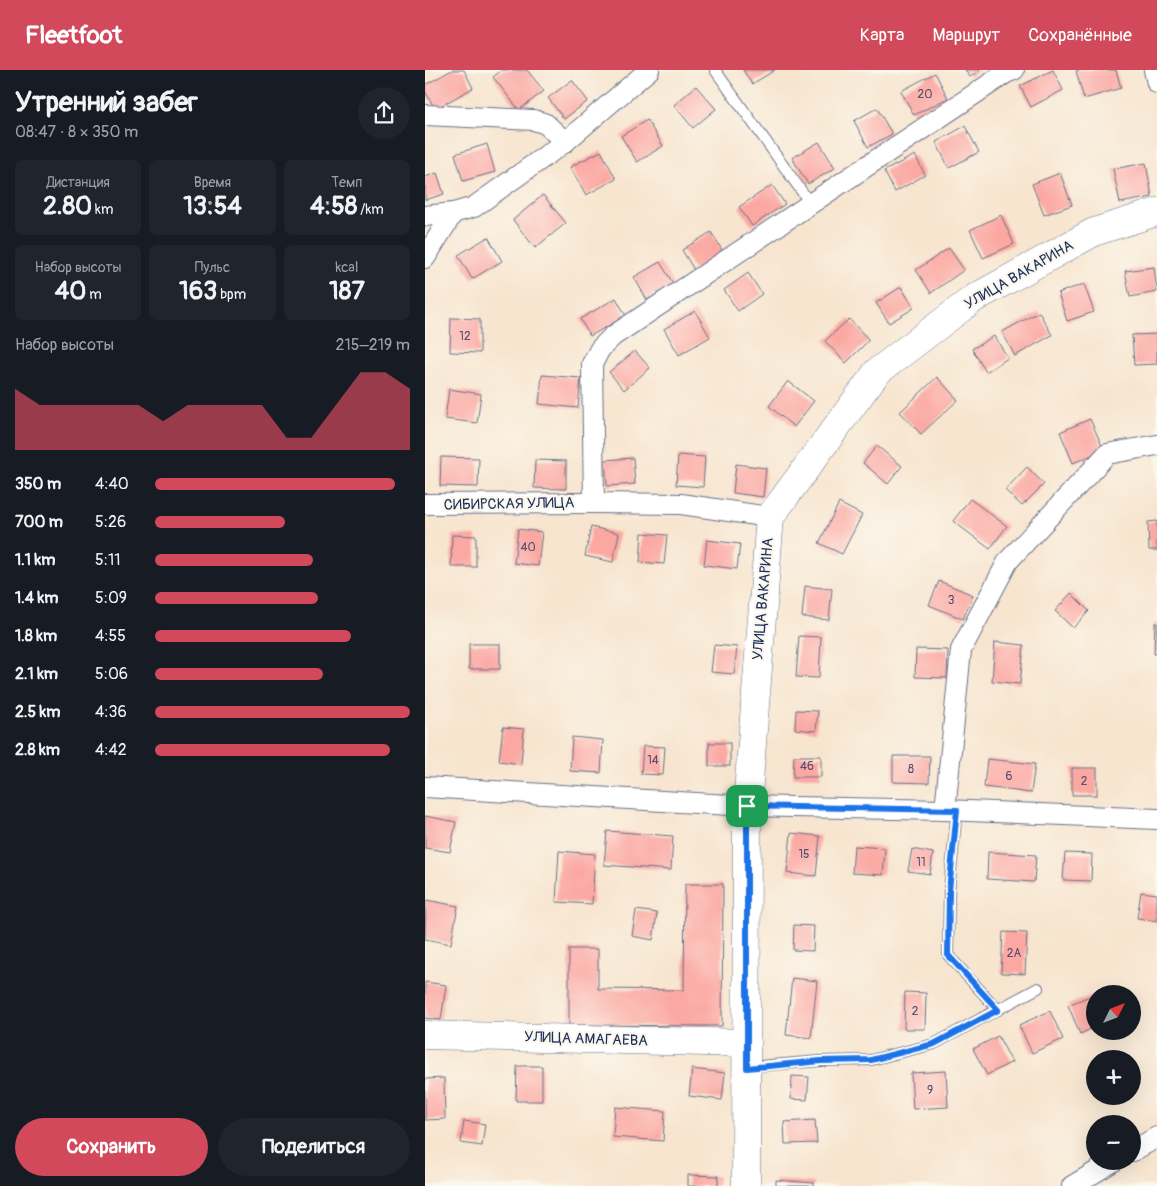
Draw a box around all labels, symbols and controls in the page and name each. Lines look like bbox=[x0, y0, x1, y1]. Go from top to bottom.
text: Fleetfoot bbox=[25, 21, 122, 50]
text: Карта bbox=[860, 24, 904, 47]
text: Маршрут bbox=[932, 24, 1000, 47]
text: Сохранённые bbox=[1028, 24, 1132, 47]
text: Утренний забег bbox=[15, 85, 198, 120]
button: share bbox=[358, 87, 410, 139]
house number: 20 bbox=[918, 87, 932, 102]
text: 08:47 · 8 × 350 m bbox=[15, 122, 138, 142]
text: Дистанция bbox=[46, 174, 110, 191]
text: Время bbox=[194, 174, 231, 191]
text: Темп bbox=[331, 174, 362, 191]
text: 2.80 bbox=[43, 191, 92, 222]
text: 13:54 bbox=[183, 191, 242, 222]
text: 4:58 bbox=[310, 191, 357, 222]
text: km bbox=[92, 201, 113, 218]
text: /km bbox=[357, 201, 384, 218]
street label: УЛИЦА ВАКАРИНА bbox=[961, 236, 1077, 314]
text: Набор высоты bbox=[35, 259, 122, 276]
text: Пульс bbox=[195, 259, 230, 276]
text: kcal bbox=[335, 259, 358, 276]
text: 40 bbox=[55, 276, 86, 307]
text: 163 bbox=[179, 276, 217, 307]
text: 187 bbox=[329, 276, 365, 307]
text: m bbox=[86, 286, 102, 303]
text: bpm bbox=[217, 286, 246, 303]
house number: 12 bbox=[459, 329, 471, 344]
text: Набор высоты bbox=[15, 335, 114, 355]
text: 215–219 m bbox=[336, 335, 410, 355]
text: 350 m bbox=[15, 474, 61, 494]
text: 4:40 bbox=[95, 474, 129, 494]
street label: СИБИРСКАЯ УЛИЦА bbox=[444, 493, 575, 515]
text: 700 m bbox=[15, 512, 63, 532]
text: 5:26 bbox=[95, 512, 126, 532]
street label: УЛИЦА ВАКАРИНА bbox=[748, 537, 778, 661]
house number: 40 bbox=[520, 540, 536, 555]
text: 1.1 km bbox=[15, 550, 55, 570]
text: 5:11 bbox=[95, 550, 120, 570]
text: 1.4 km bbox=[15, 588, 58, 608]
text: 5:09 bbox=[95, 588, 127, 608]
house number: 3 bbox=[948, 593, 955, 608]
text: 1.8 km bbox=[15, 626, 57, 646]
text: 4:55 bbox=[95, 626, 126, 646]
text: 2.1 km bbox=[15, 664, 58, 684]
text: 5:06 bbox=[95, 664, 128, 684]
text: 2.5 km bbox=[15, 702, 60, 722]
text: 4:36 bbox=[95, 702, 127, 722]
text: 2.8 km bbox=[15, 740, 60, 760]
text: 4:42 bbox=[95, 740, 127, 760]
house number: 14 bbox=[647, 753, 659, 768]
house number: 46 bbox=[800, 759, 814, 774]
house number: 8 bbox=[908, 762, 914, 777]
house number: 6 bbox=[1006, 769, 1013, 784]
house number: 2 bbox=[1081, 774, 1088, 789]
pin bbox=[726, 785, 768, 827]
icon: arrive bbox=[733, 792, 761, 820]
house number: 15 bbox=[798, 847, 810, 862]
house number: 11 bbox=[916, 855, 926, 870]
house number: 2А bbox=[1007, 946, 1021, 961]
north arrow bbox=[1086, 985, 1141, 1040]
map controls bbox=[1086, 985, 1141, 1170]
house number: 2 bbox=[912, 1004, 919, 1019]
street label: УЛИЦА АМАГАЕВА bbox=[524, 1027, 648, 1051]
button: + bbox=[1086, 1050, 1141, 1105]
house number: 9 bbox=[927, 1083, 933, 1098]
button: − bbox=[1086, 1115, 1141, 1170]
button: Сохранить bbox=[15, 1118, 208, 1176]
button: Поделиться bbox=[218, 1118, 410, 1176]

